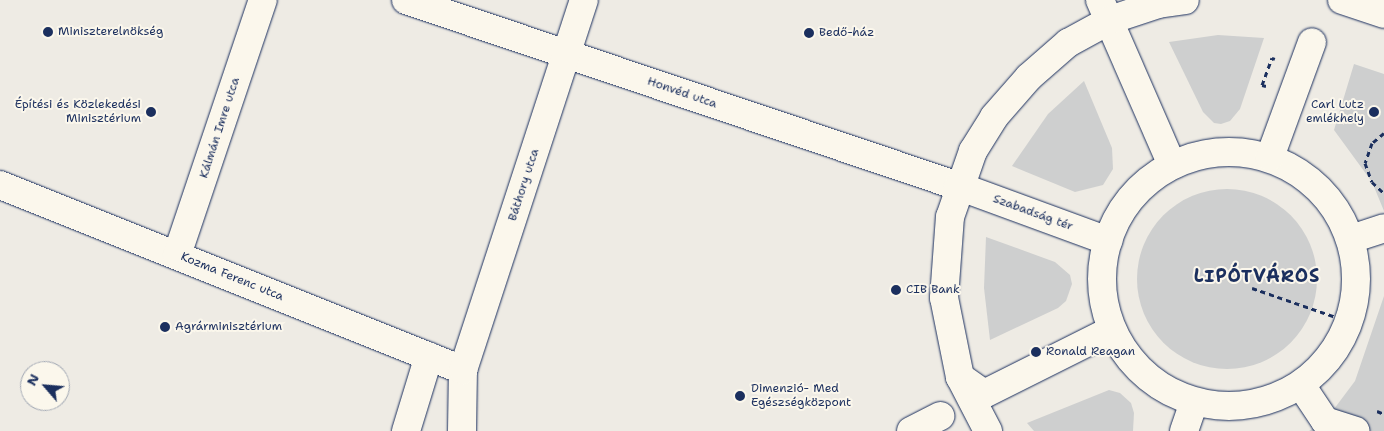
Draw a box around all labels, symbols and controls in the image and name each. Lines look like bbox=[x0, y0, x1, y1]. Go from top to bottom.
place label: Miniszterelnökség bbox=[58, 25, 163, 39]
marker: Miniszterelnökség bbox=[42, 26, 54, 38]
place label: Bedő-ház bbox=[819, 26, 874, 40]
marker: Bedő-ház bbox=[803, 27, 815, 39]
street label: Honvéd utca bbox=[645, 74, 719, 112]
street label: Kálmán Imre utca bbox=[197, 76, 243, 180]
place label: Építési és Közlekedési Minisztérium bbox=[15, 98, 141, 126]
place label: Carl Lutz emlékhely bbox=[1306, 98, 1364, 126]
marker: Építési és Közlekedési Minisztérium bbox=[145, 106, 157, 118]
marker: Carl Lutz emlékhely bbox=[1368, 106, 1380, 118]
street label: Báthory utca bbox=[506, 147, 542, 223]
street label: Szabadság tér bbox=[991, 192, 1075, 234]
street label: Kozma Ferenc utca bbox=[178, 250, 286, 304]
district label: LIPÓTVÁROS bbox=[1193, 265, 1321, 287]
place label: CIB Bank bbox=[906, 283, 960, 297]
marker: CIB Bank bbox=[890, 284, 902, 296]
place label: Agrárminisztérium bbox=[175, 320, 282, 334]
marker: Agrárminisztérium bbox=[159, 321, 171, 333]
place label: Ronald Reagan bbox=[1046, 345, 1135, 359]
marker: Ronald Reagan bbox=[1030, 346, 1042, 358]
north arrow bbox=[20, 361, 70, 411]
text: N bbox=[22, 371, 43, 389]
place label: Dimenzió- Med Egészségközpont bbox=[751, 382, 851, 410]
marker: Dimenzió- Med Egészségközpont bbox=[733, 389, 747, 403]

